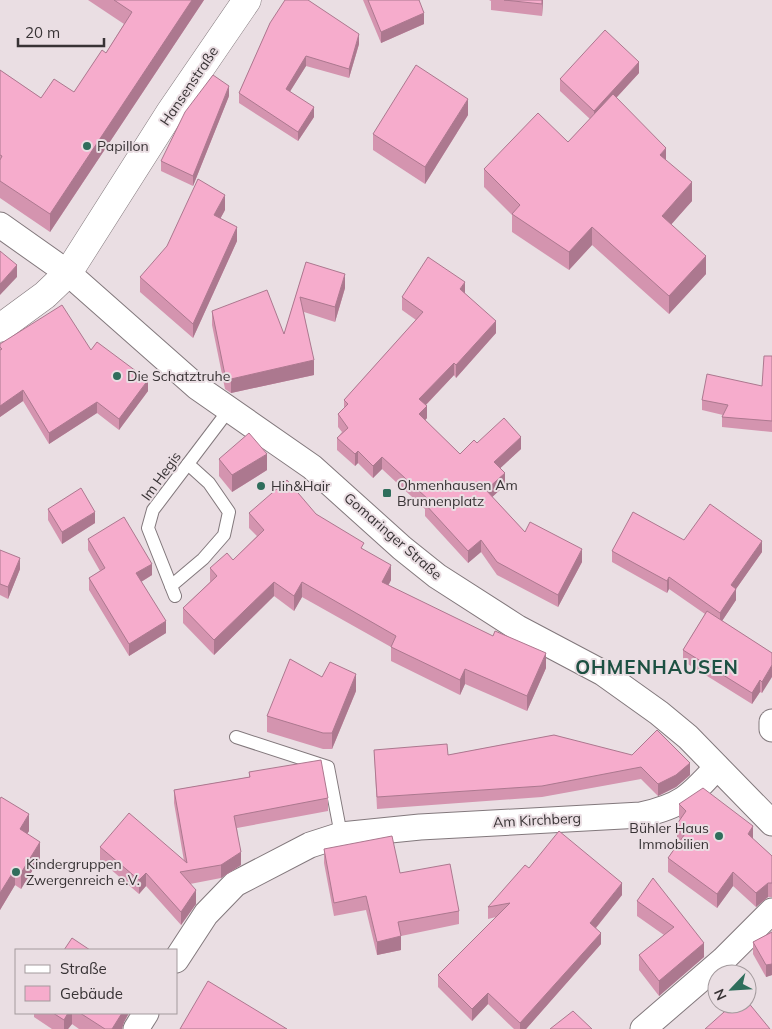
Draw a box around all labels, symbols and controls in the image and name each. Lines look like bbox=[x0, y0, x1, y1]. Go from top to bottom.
scale bar bbox=[18, 15, 104, 47]
text: 20 m bbox=[25, 23, 60, 42]
street label: Hansenstraße bbox=[156, 43, 222, 129]
place label: Papillon bbox=[97, 137, 149, 155]
marker: Papillon bbox=[81, 140, 93, 152]
place label: Die Schatztruhe bbox=[127, 367, 230, 385]
marker: Die Schatztruhe bbox=[111, 370, 123, 382]
street label: Im Hegis bbox=[137, 448, 185, 504]
place label: Ohmenhausen Am Brunnenplatz bbox=[397, 476, 518, 510]
place label: Hin&Hair bbox=[271, 477, 331, 495]
marker: Hin&Hair bbox=[255, 480, 267, 492]
marker: Ohmenhausen Am Brunnenplatz bbox=[381, 487, 393, 499]
street label: Gomaringer Straße bbox=[340, 489, 446, 583]
district label: OHMENHAUSEN bbox=[575, 655, 739, 679]
street label: Am Kirchberg bbox=[493, 809, 581, 831]
place label: Bühler Haus Immobilien bbox=[629, 819, 709, 853]
marker: Bühler Haus Immobilien bbox=[713, 830, 725, 842]
place label: Kindergruppen Zwergenreich e.V. bbox=[26, 855, 140, 889]
marker: Kindergruppen Zwergenreich e.V. bbox=[10, 866, 22, 878]
legend bbox=[15, 949, 178, 1014]
text: Straße bbox=[60, 959, 107, 978]
north arrow bbox=[707, 964, 757, 1014]
text: Gebäude bbox=[60, 984, 123, 1003]
text: N bbox=[710, 986, 731, 1003]

